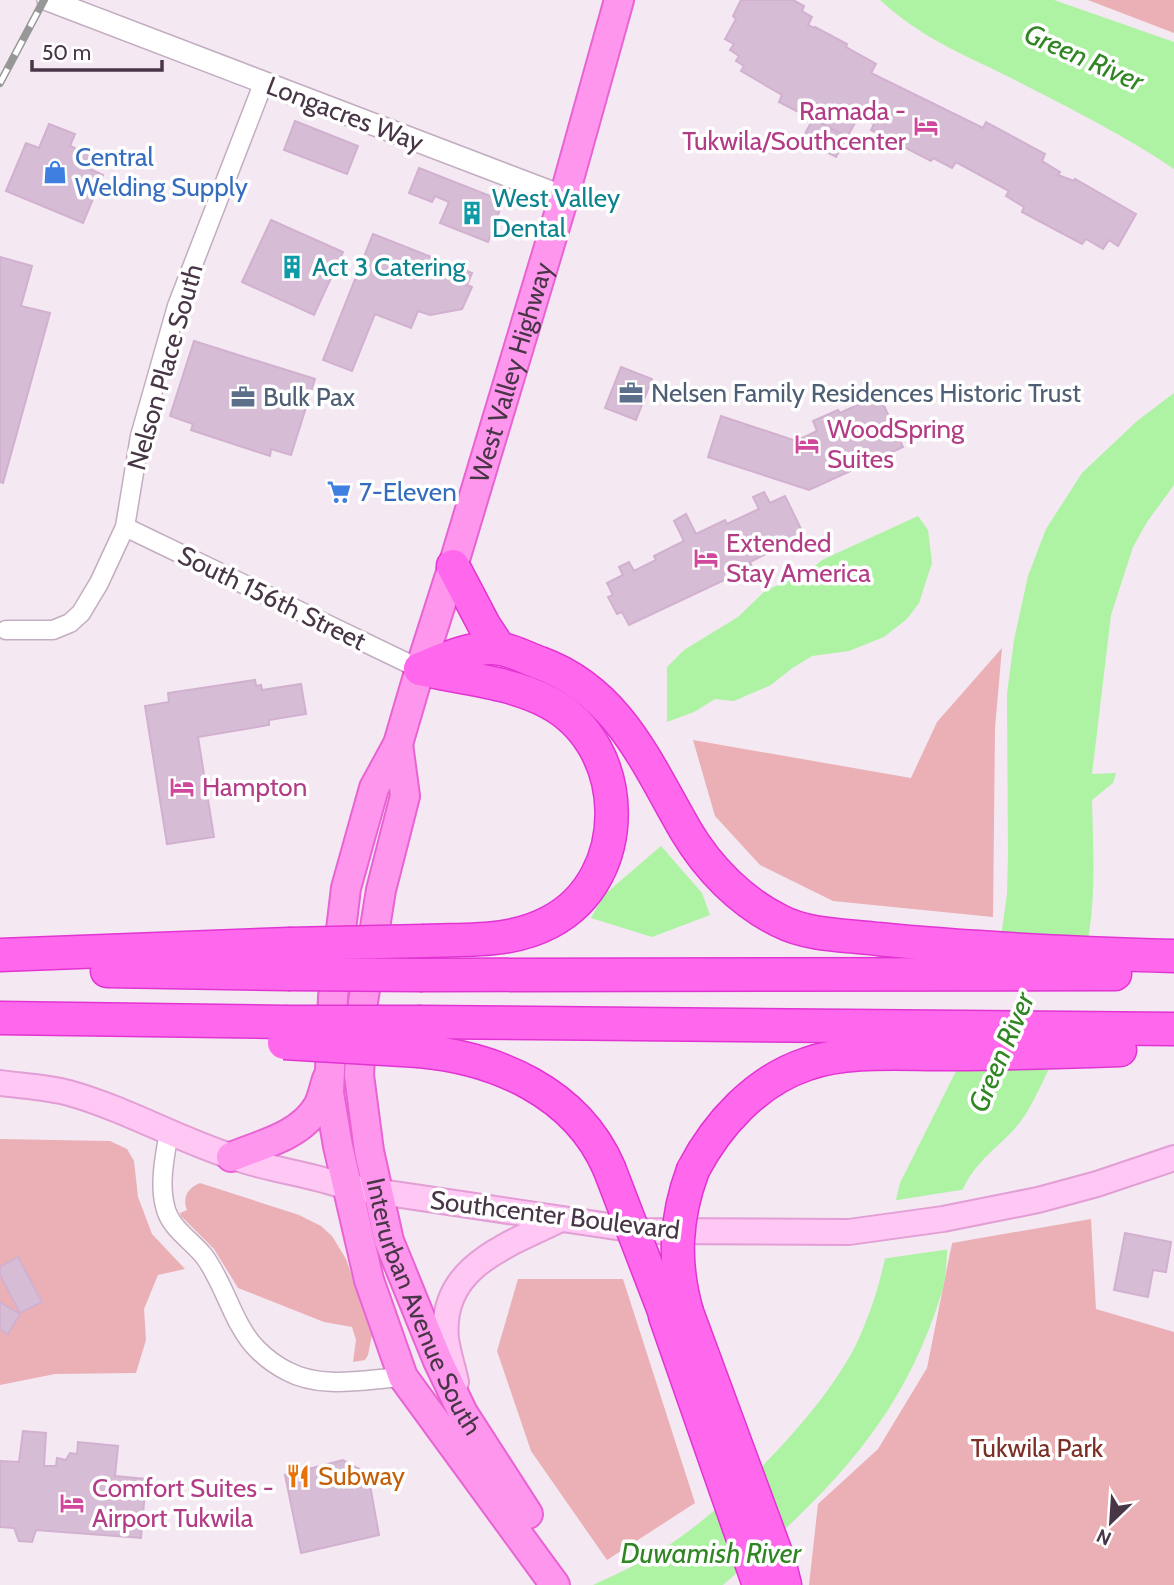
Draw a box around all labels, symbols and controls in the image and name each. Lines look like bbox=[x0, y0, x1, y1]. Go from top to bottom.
water label: Green River bbox=[1019, 16, 1150, 99]
scale bar bbox=[32, 28, 161, 72]
text: 50 m bbox=[42, 40, 91, 65]
street label: Longacres Way bbox=[262, 69, 428, 159]
place label: Ramada - Tukwila/Southcenter bbox=[682, 95, 907, 157]
hotel icon: Ramada - Tukwila/Southcenter bbox=[912, 112, 940, 140]
place label: Central Welding Supply bbox=[75, 141, 248, 203]
shop icon: Central Welding Supply bbox=[41, 158, 69, 186]
place label: West Valley Dental bbox=[492, 182, 620, 244]
building icon: West Valley Dental bbox=[458, 199, 486, 227]
place label: Act 3 Catering bbox=[312, 251, 467, 283]
building icon: Act 3 Catering bbox=[278, 253, 306, 281]
street label: West Valley Highway bbox=[463, 258, 559, 486]
street label: Nelson Place South bbox=[120, 260, 210, 474]
place label: Nelsen Family Residences Historic Trust bbox=[651, 377, 1081, 409]
office icon: Nelsen Family Residences Historic Trust bbox=[617, 379, 645, 407]
place label: Bulk Pax bbox=[263, 381, 356, 413]
office icon: Bulk Pax bbox=[229, 383, 257, 411]
place label: WoodSpring Suites bbox=[827, 413, 965, 475]
hotel icon: WoodSpring Suites bbox=[793, 430, 821, 458]
place label: 7-Eleven bbox=[359, 476, 457, 508]
supermarket icon: 7-Eleven bbox=[325, 478, 353, 506]
place label: Extended Stay America bbox=[726, 527, 871, 589]
street label: South 156th Street bbox=[173, 539, 371, 657]
hotel icon: Extended Stay America bbox=[692, 544, 720, 572]
place label: Hampton bbox=[202, 771, 307, 803]
hotel icon: Hampton bbox=[168, 773, 196, 801]
water label: Green River bbox=[961, 986, 1042, 1117]
street label: Interurban Avenue South bbox=[359, 1175, 489, 1441]
street label: Southcenter Boulevard bbox=[428, 1184, 682, 1246]
park label: Tukwila Park bbox=[971, 1432, 1104, 1464]
place label: Subway bbox=[318, 1460, 405, 1492]
restaurant icon: Subway bbox=[284, 1462, 312, 1490]
place label: Comfort Suites - Airport Tukwila bbox=[92, 1472, 274, 1534]
north arrow bbox=[1076, 1487, 1146, 1557]
hotel icon: Comfort Suites - Airport Tukwila bbox=[58, 1489, 86, 1517]
text: N bbox=[1093, 1524, 1115, 1550]
water label: Duwamish River bbox=[621, 1536, 803, 1570]

